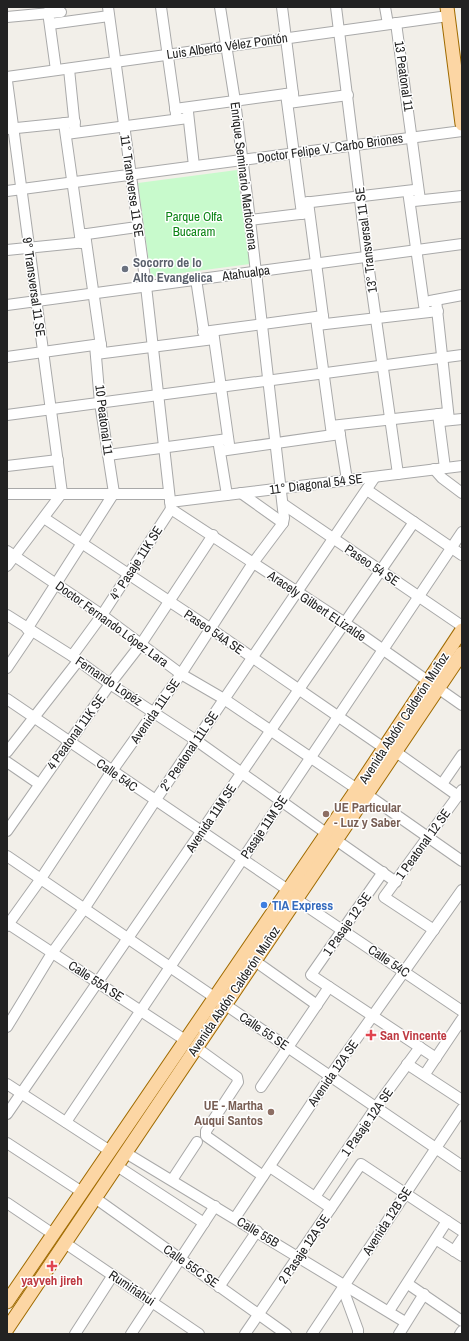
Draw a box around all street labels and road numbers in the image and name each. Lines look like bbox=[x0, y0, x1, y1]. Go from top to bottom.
street label: Luis Alberto Vélez Pontón bbox=[165, 29, 289, 63]
street label: 13 Peatonal 11 bbox=[391, 40, 417, 112]
street label: Enrique Seminario Marticorena bbox=[226, 101, 262, 251]
street label: Doctor Felipe V. Carbo Briones bbox=[256, 129, 404, 167]
street label: 11° Transverse 11 SE bbox=[116, 134, 148, 238]
street label: 13° Transversal 11 SE bbox=[351, 186, 381, 294]
street label: 9° Transversal 11 SE bbox=[19, 236, 49, 338]
street label: Atahualpa bbox=[220, 261, 271, 285]
street label: 10 Peatonal 11 bbox=[91, 384, 117, 456]
street label: 11° Diagonal 54 SE bbox=[268, 470, 364, 498]
street label: 4° Pasaje 11K SE bbox=[106, 523, 166, 603]
street label: Paseo 54 SE bbox=[341, 541, 403, 589]
street label: Aracely Gilbert ELizalde bbox=[264, 566, 369, 645]
street label: Doctor Fernando López Lara bbox=[52, 577, 172, 671]
street label: Paseo 54A SE bbox=[181, 606, 247, 658]
street label: Avenida Abdón Calderón Muñoz bbox=[355, 649, 453, 788]
street label: Fernando Lopéz bbox=[72, 652, 146, 710]
street label: Avenida 11L SE bbox=[126, 675, 184, 748]
street label: 4 Peatonal 11K SE bbox=[43, 691, 109, 773]
street label: 2° Peatonal 11L SE bbox=[156, 708, 222, 794]
street label: Calle 54C bbox=[93, 755, 141, 796]
street label: Avenida 11M SE bbox=[181, 780, 240, 856]
street label: Pasaje 11M SE bbox=[237, 792, 291, 862]
street label: 1 Peatonal 12 SE bbox=[392, 805, 454, 883]
street label: 1 Pasaje 12 SE bbox=[319, 889, 375, 959]
street label: Avenida Abdón Calderón Muñoz bbox=[184, 923, 284, 1060]
street label: Calle 54C bbox=[365, 941, 413, 981]
street label: Calle 55A SE bbox=[65, 957, 127, 1005]
street label: Calle 55 SE bbox=[236, 1008, 292, 1054]
street label: Avenida 12A SE bbox=[303, 1036, 362, 1110]
street label: 1 Pasaje 12A SE bbox=[337, 1084, 397, 1160]
street label: Avenida 12B SE bbox=[358, 1184, 415, 1259]
street label: 2 Pasaje 12A SE bbox=[275, 1211, 333, 1287]
street label: Calle 55B bbox=[234, 1213, 282, 1251]
street label: Calle 55C SE bbox=[160, 1241, 222, 1291]
street label: Rumiñahui bbox=[106, 1266, 158, 1310]

